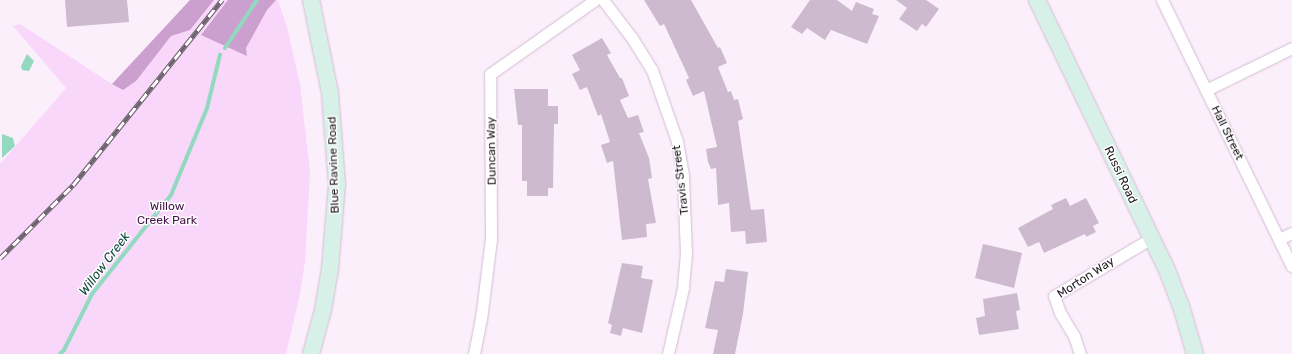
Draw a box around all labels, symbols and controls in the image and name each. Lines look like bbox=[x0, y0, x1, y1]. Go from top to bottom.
street label: Hall Street bbox=[1208, 103, 1246, 163]
street label: Blue Ravine Road bbox=[325, 116, 343, 214]
street label: Duncan Way bbox=[484, 117, 500, 185]
street label: Travis Street bbox=[670, 144, 692, 216]
street label: Russi Road bbox=[1100, 144, 1140, 206]
park label: Willow Creek Park bbox=[137, 200, 197, 228]
water label: Willow Creek bbox=[76, 229, 134, 299]
street label: Morton Way bbox=[1055, 254, 1117, 302]

